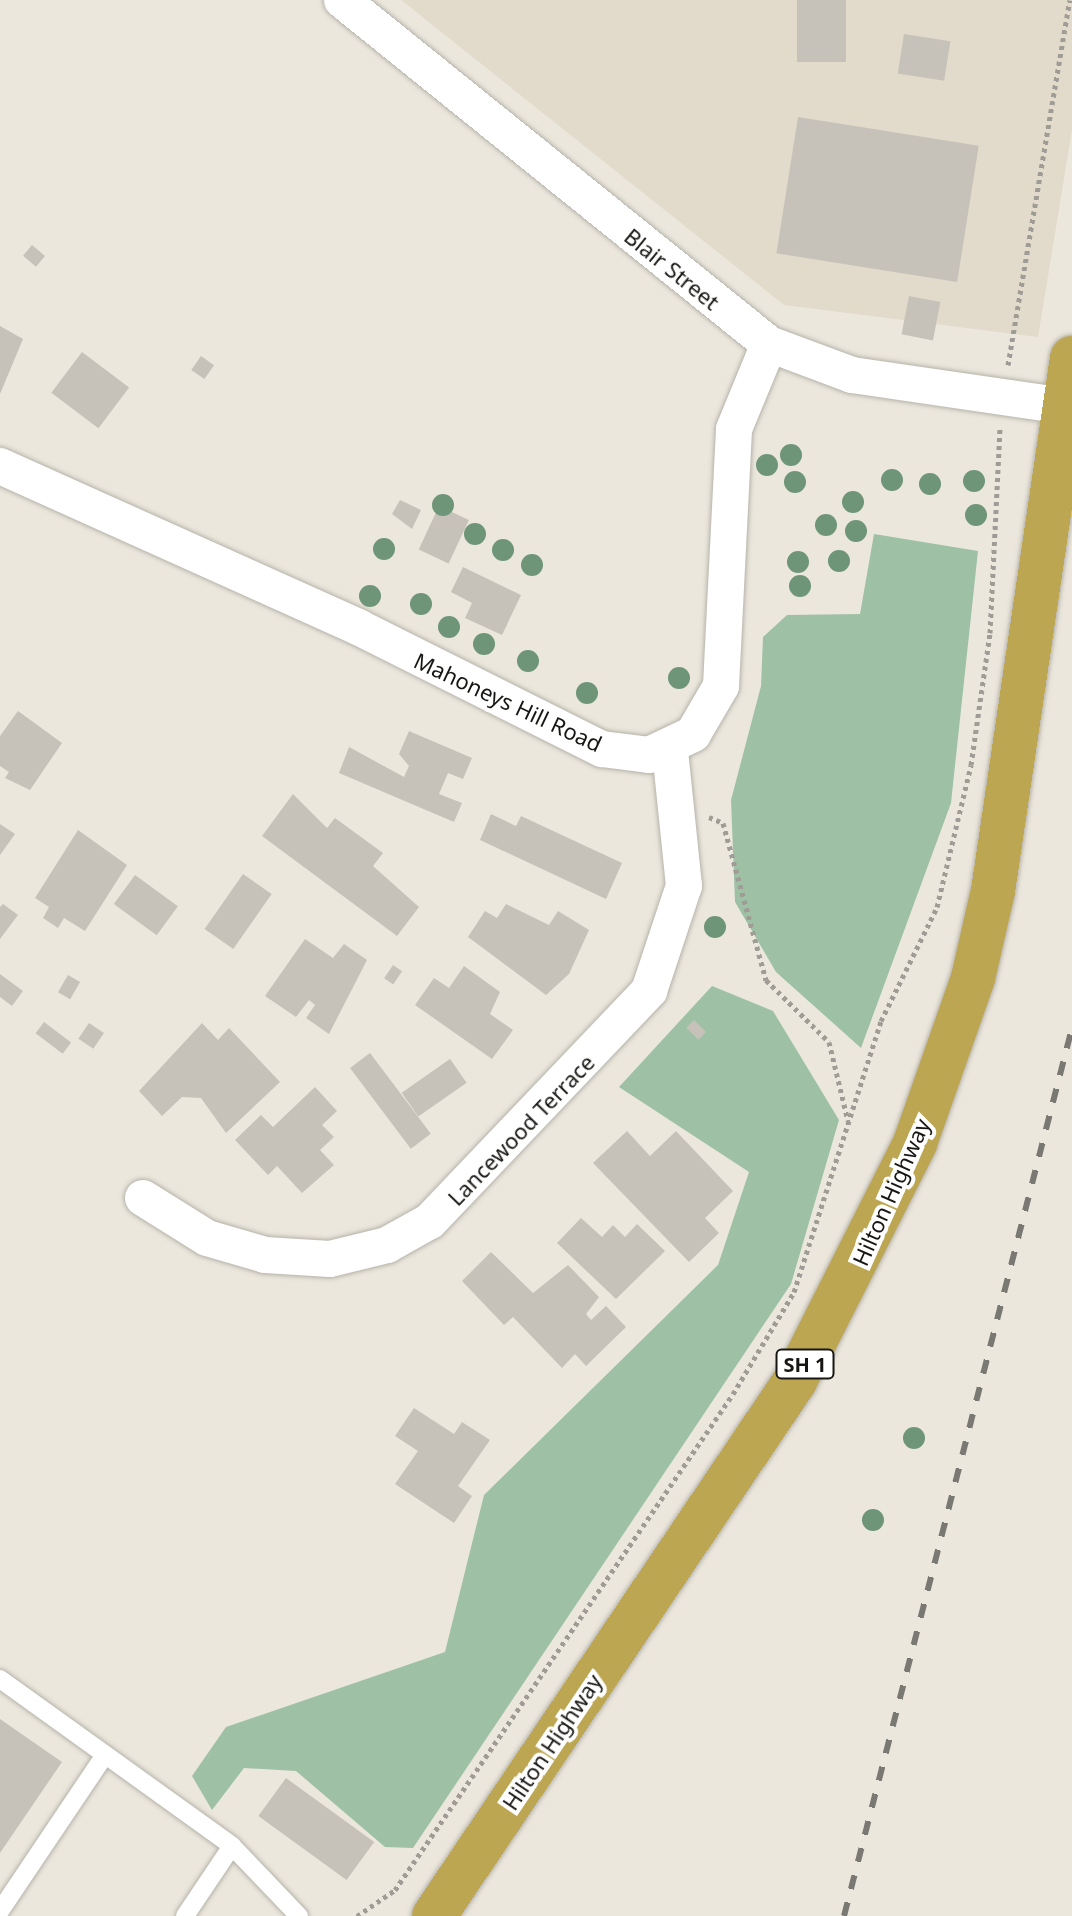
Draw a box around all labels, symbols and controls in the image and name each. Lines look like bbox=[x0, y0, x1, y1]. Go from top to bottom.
street label: Blair Street bbox=[619, 223, 725, 315]
street label: Mahoneys Hill Road bbox=[410, 647, 606, 757]
street label: Lancewood Terrace bbox=[442, 1049, 600, 1211]
street label: Hilton Highway bbox=[847, 1114, 935, 1270]
road number: SH 1 bbox=[775, 1348, 835, 1380]
street label: Hilton Highway bbox=[497, 1669, 607, 1815]

